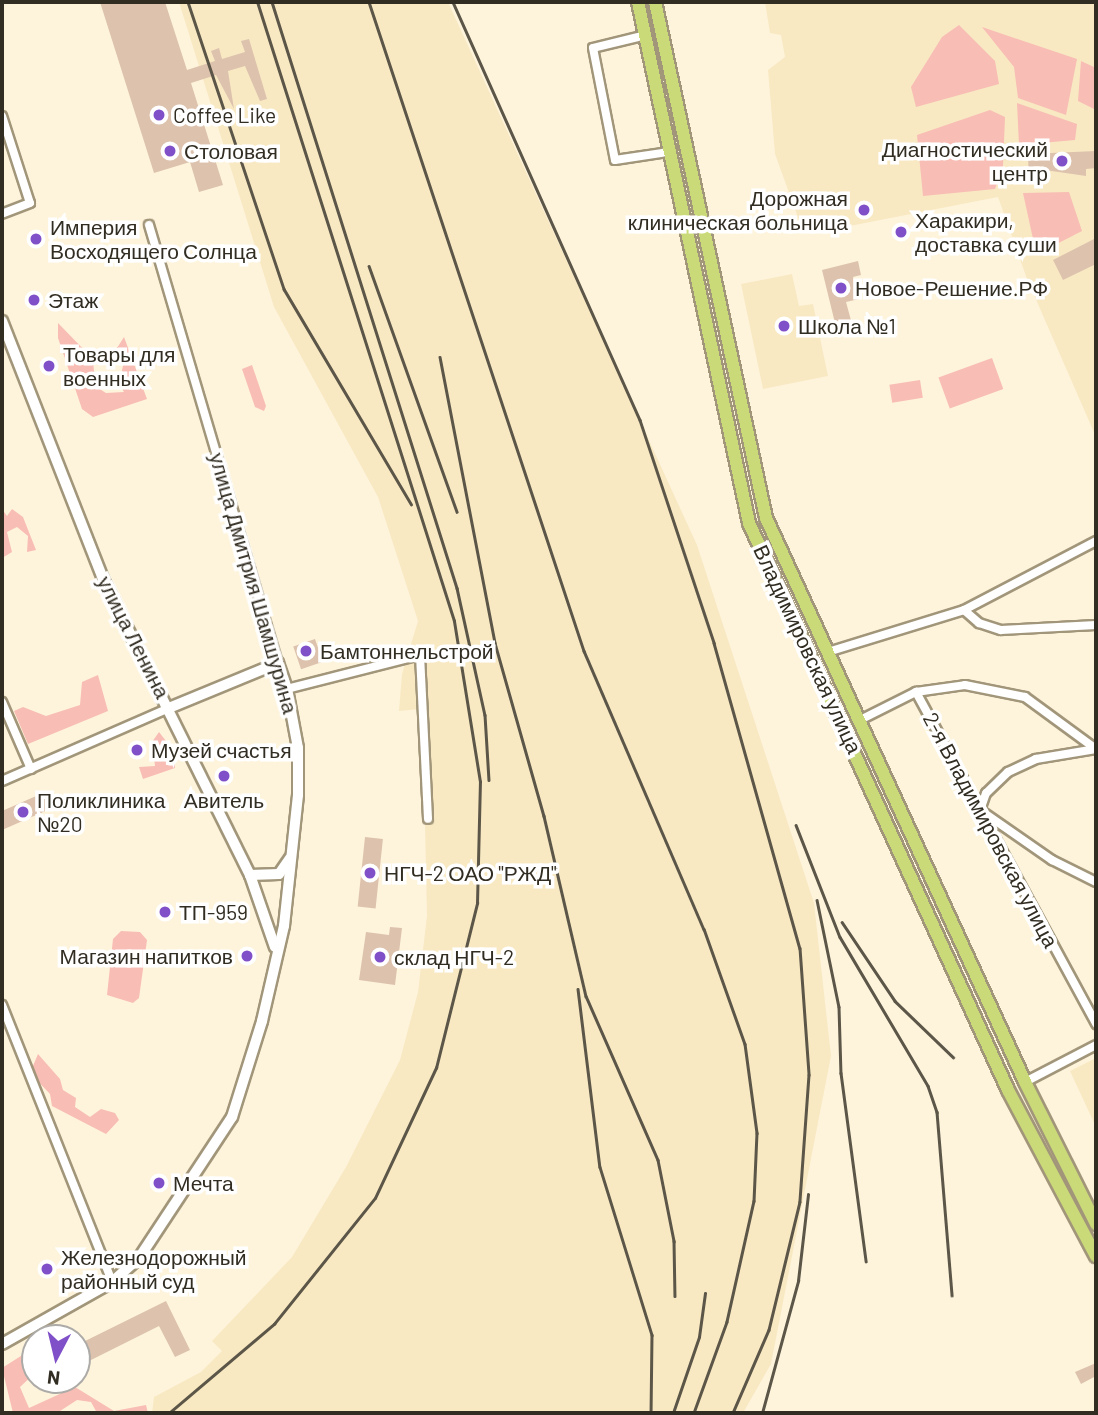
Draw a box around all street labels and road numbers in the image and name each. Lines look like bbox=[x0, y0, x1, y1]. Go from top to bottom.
street label: улица Дмитрия Шамшурина bbox=[205, 450, 303, 716]
street label: Владимировская улица bbox=[749, 541, 867, 757]
street label: улица Ленина bbox=[92, 572, 176, 702]
street label: 2-я Владимировская улица bbox=[918, 708, 1064, 952]

